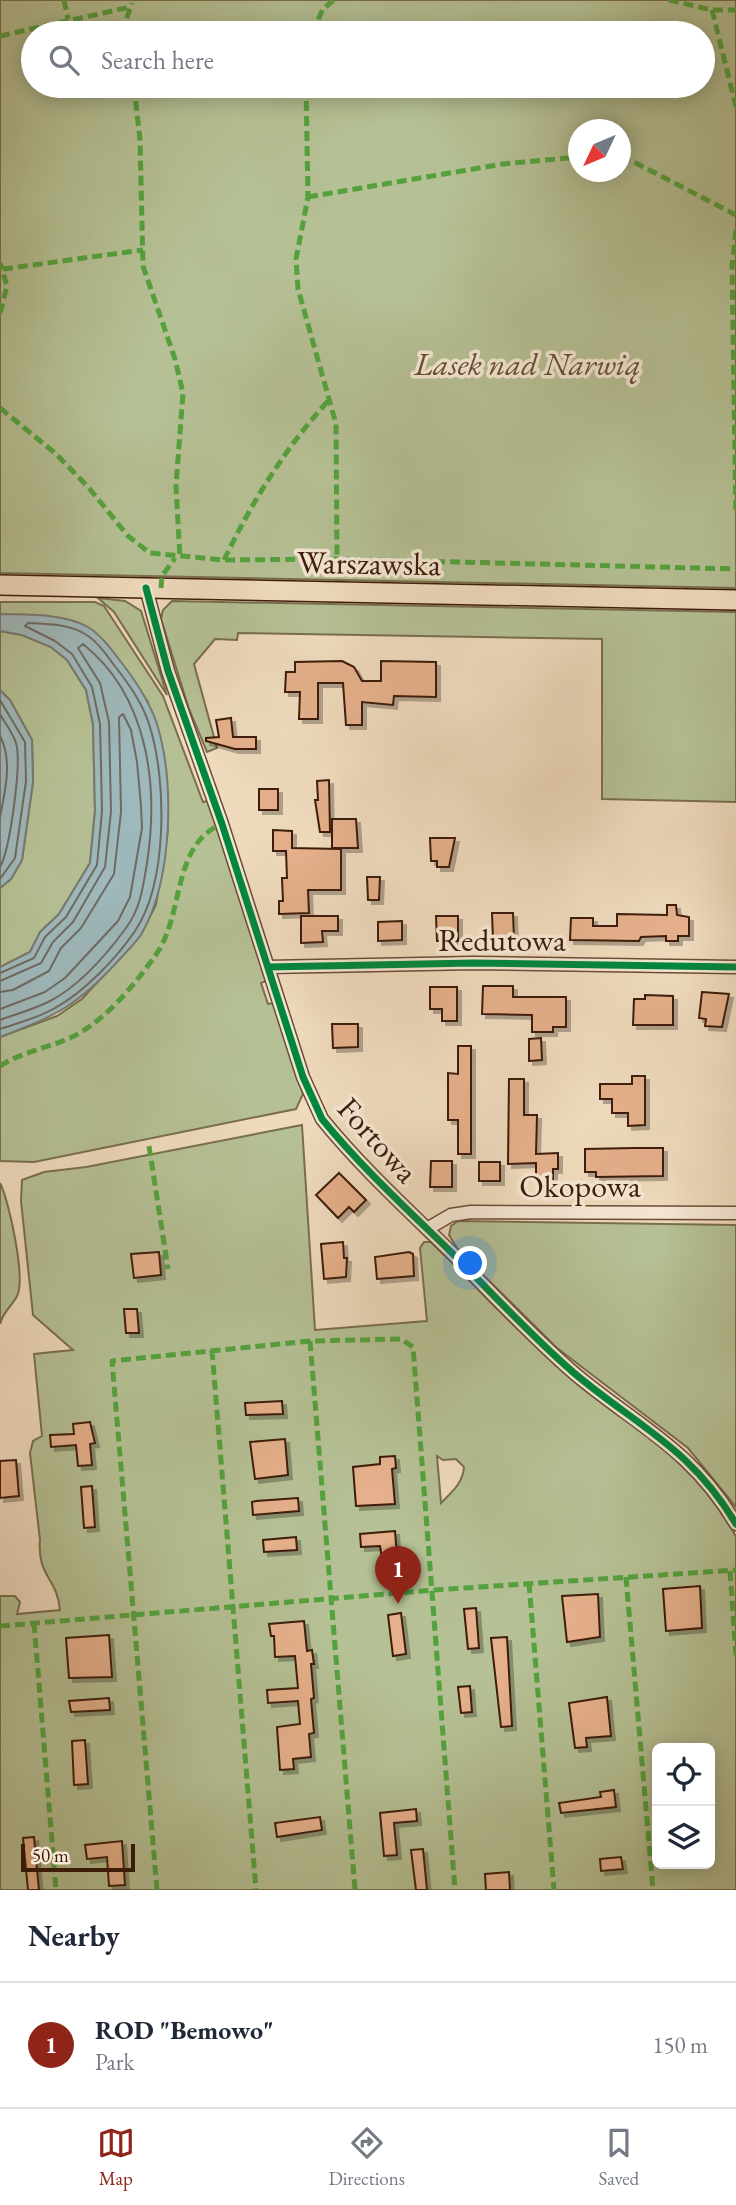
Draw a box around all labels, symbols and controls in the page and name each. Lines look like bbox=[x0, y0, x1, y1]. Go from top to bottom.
search box bbox=[21, 21, 715, 98]
icon: search bbox=[45, 41, 83, 79]
text: Search here bbox=[101, 43, 214, 77]
north arrow bbox=[568, 119, 631, 182]
park label: Lasek nad Narwią bbox=[413, 343, 640, 385]
street label: Warszawska bbox=[297, 541, 442, 585]
street label: Redutowa bbox=[438, 919, 566, 961]
street label: Fortowa bbox=[328, 1088, 428, 1192]
street label: Okopowa bbox=[519, 1165, 641, 1207]
your location bbox=[453, 1246, 487, 1280]
pin: 1 bbox=[375, 1546, 421, 1604]
map controls bbox=[652, 1743, 715, 1869]
button: locate bbox=[652, 1743, 715, 1806]
button: layers bbox=[652, 1806, 715, 1869]
scale bar bbox=[21, 1841, 135, 1873]
text: 50 m bbox=[32, 1843, 69, 1868]
text: Nearby bbox=[28, 1916, 120, 1955]
text: ROD "Bemowo" bbox=[95, 2013, 274, 2047]
text: 1 bbox=[45, 2030, 57, 2060]
text: 150 m bbox=[652, 2030, 708, 2060]
text: Park bbox=[95, 2047, 134, 2077]
tab: Map bbox=[97, 2124, 135, 2191]
tab: Directions bbox=[328, 2124, 405, 2191]
tab: Saved bbox=[598, 2124, 639, 2191]

